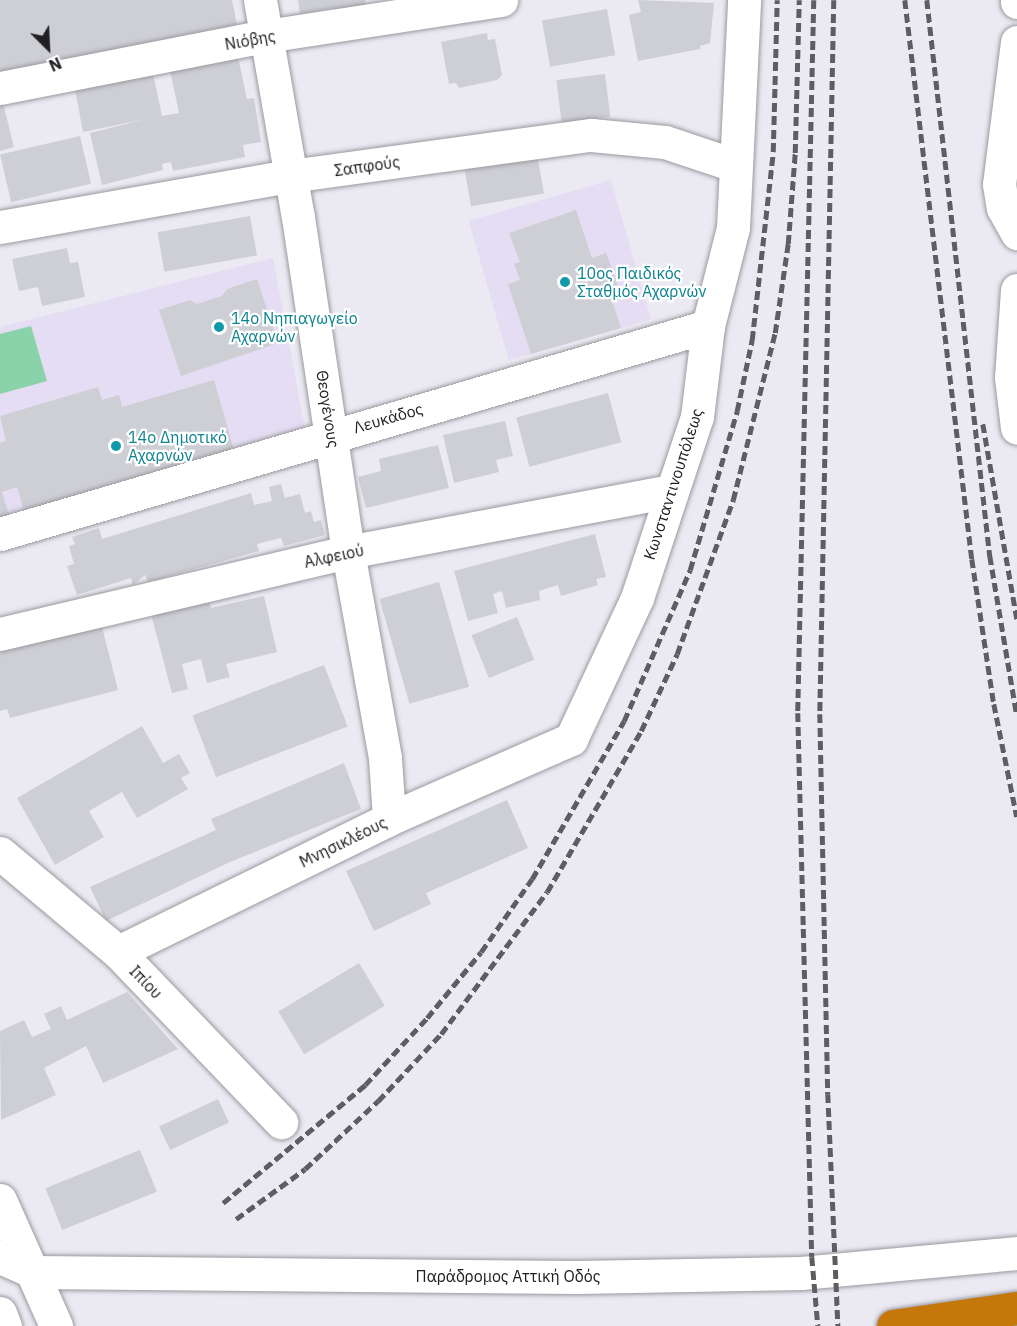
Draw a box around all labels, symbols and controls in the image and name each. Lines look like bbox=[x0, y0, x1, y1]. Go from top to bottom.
north arrow bbox=[18, 18, 78, 78]
street label: Νιόβης bbox=[223, 26, 277, 54]
text: N bbox=[46, 53, 65, 76]
street label: Σαπφούς bbox=[333, 152, 401, 180]
place label: 10ος Παιδικός Σταθμός Αχαρνών bbox=[577, 263, 706, 301]
marker: 10ος Παιδικός Σταθμός Αχαρνών bbox=[558, 275, 572, 289]
place label: 14ο Νηπιαγωγείο Αχαρνών bbox=[231, 308, 358, 346]
marker: 14ο Νηπιαγωγείο Αχαρνών bbox=[212, 320, 226, 334]
street label: Θεογένους bbox=[312, 369, 344, 449]
street label: Λευκάδος bbox=[351, 399, 425, 437]
street label: Κωνσταντινουπόλεως bbox=[639, 406, 707, 562]
place label: 14ο Δημοτικό Αχαρνών bbox=[128, 427, 227, 465]
marker: 14ο Δημοτικό Αχαρνών bbox=[109, 439, 123, 453]
street label: Αλφειού bbox=[302, 540, 366, 572]
street label: Μνησικλέους bbox=[296, 813, 390, 871]
street label: Ιπίου bbox=[126, 961, 166, 1003]
street label: Παράδρομος Αττική Οδός bbox=[416, 1266, 600, 1286]

